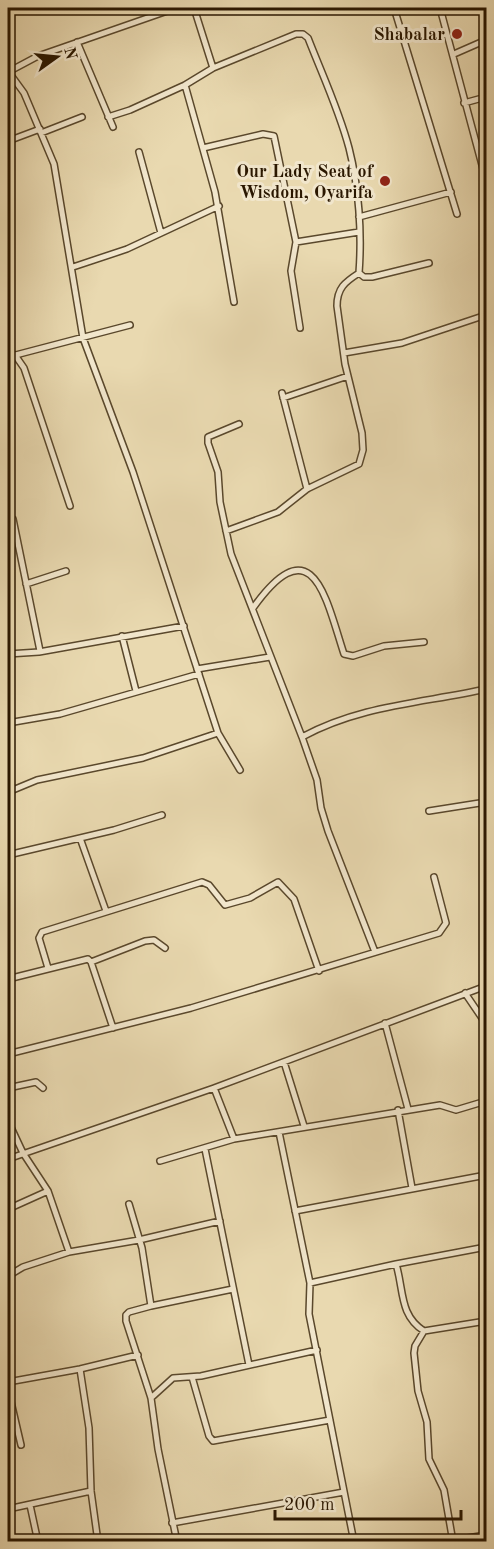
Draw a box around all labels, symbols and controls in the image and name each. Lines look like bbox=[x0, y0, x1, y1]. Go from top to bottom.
place label: Shabalar bbox=[373, 26, 445, 44]
north arrow bbox=[27, 27, 87, 87]
marker: Shabalar bbox=[450, 27, 464, 41]
text: N bbox=[60, 46, 79, 62]
place label: Our Lady Seat of Wisdom, Oyarifa bbox=[236, 163, 375, 202]
marker: Our Lady Seat of Wisdom, Oyarifa bbox=[378, 174, 392, 188]
scale bar bbox=[275, 1483, 461, 1521]
text: 200 m bbox=[284, 1496, 335, 1514]

